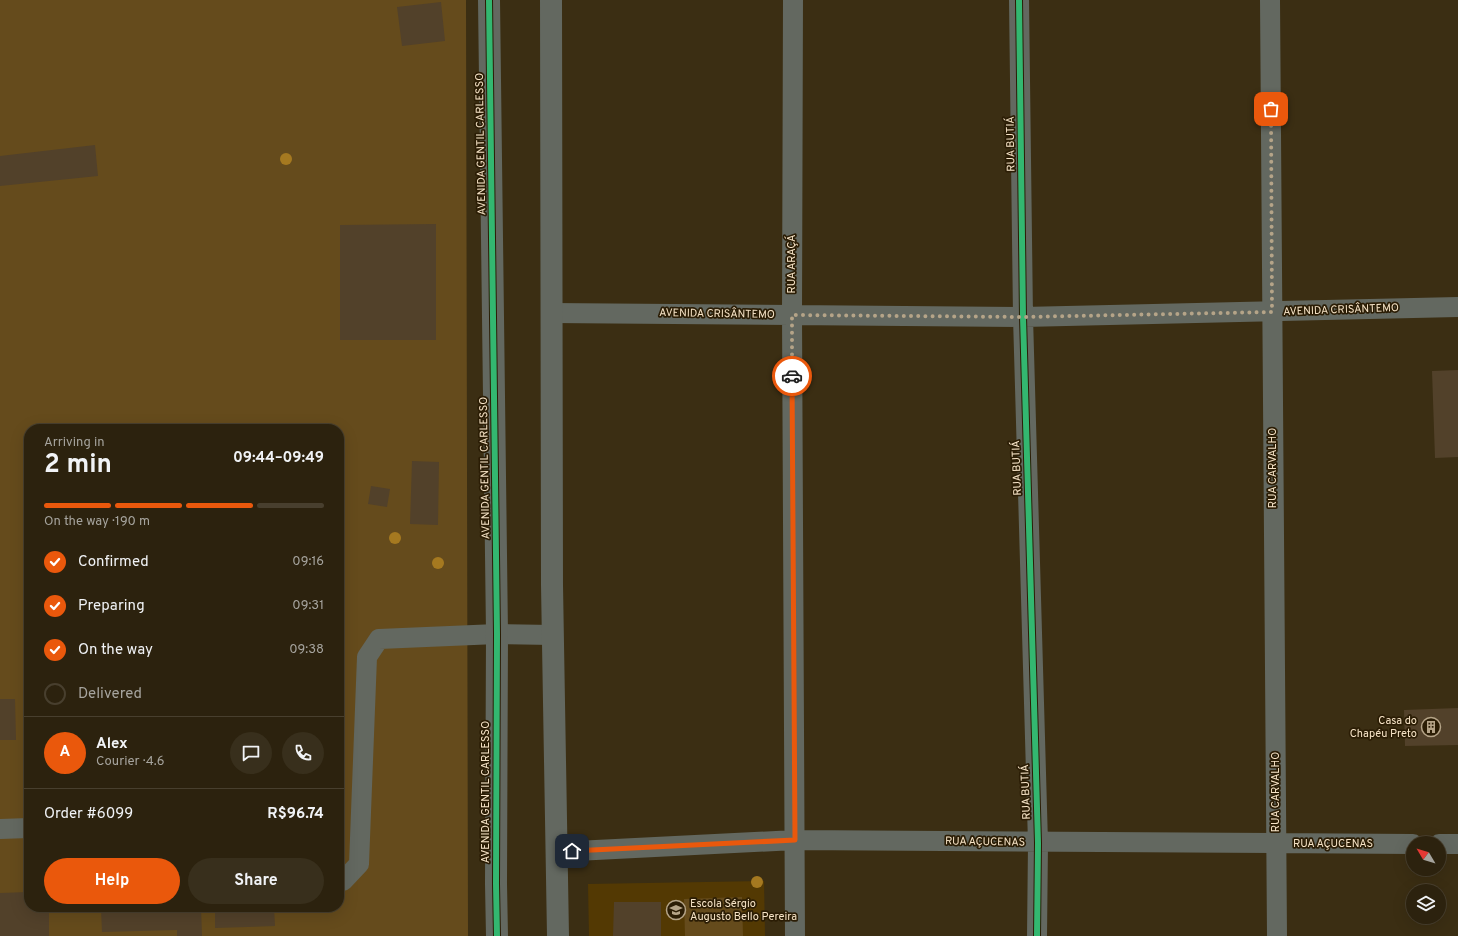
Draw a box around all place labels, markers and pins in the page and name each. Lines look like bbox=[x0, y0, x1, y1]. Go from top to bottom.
pin bbox=[1254, 92, 1288, 126]
place label: Casa do Chapéu Preto bbox=[1350, 714, 1417, 741]
building icon: Casa do Chapéu Preto bbox=[1420, 716, 1442, 738]
pin bbox=[555, 834, 589, 868]
place label: Escola Sérgio Augusto Bello Pereira bbox=[690, 897, 797, 924]
school or university icon: Escola Sérgio Augusto Bello Pereira bbox=[665, 899, 687, 921]

